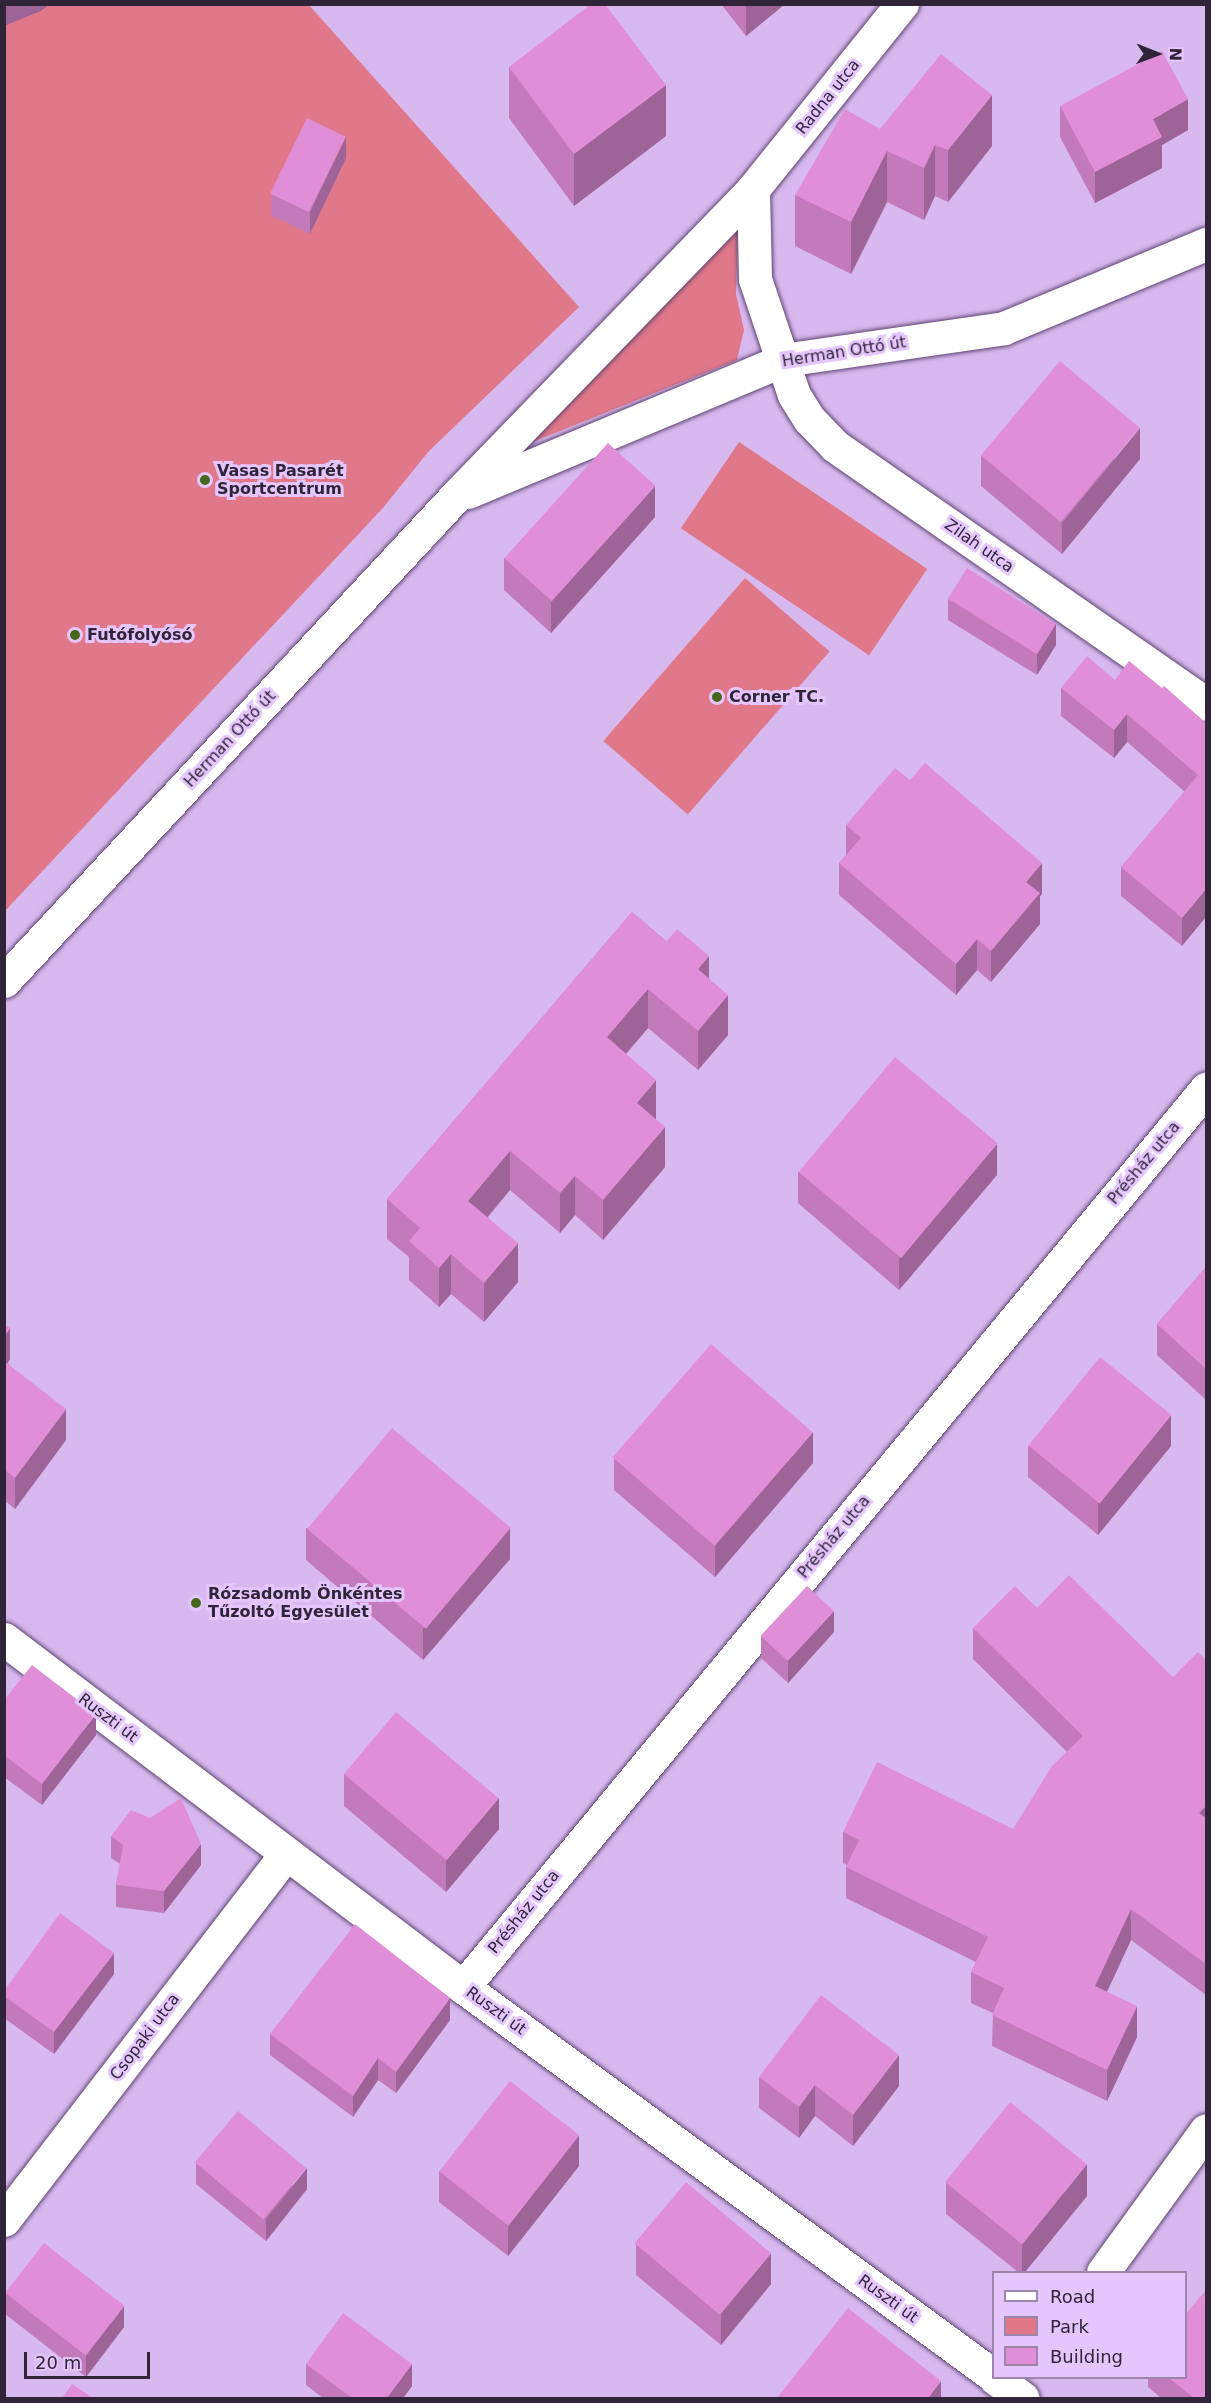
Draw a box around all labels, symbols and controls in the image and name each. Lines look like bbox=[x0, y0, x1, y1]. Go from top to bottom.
north arrow bbox=[1127, 24, 1187, 84]
text: N bbox=[1166, 47, 1185, 61]
street label: Radna utca bbox=[792, 56, 864, 138]
street label: Herman Ottó út bbox=[781, 333, 907, 371]
place label: Vasas Pasarét Sportcentrum bbox=[217, 461, 344, 499]
marker: Vasas Pasarét Sportcentrum bbox=[198, 473, 212, 487]
street label: Zilah utca bbox=[941, 515, 1017, 577]
place label: Futófolyósó bbox=[87, 625, 193, 645]
marker: Futófolyósó bbox=[68, 628, 82, 642]
street label: Herman Ottó út bbox=[180, 687, 280, 791]
place label: Corner TC. bbox=[729, 687, 824, 707]
marker: Corner TC. bbox=[710, 690, 724, 704]
street label: Présház utca bbox=[1104, 1118, 1184, 1208]
street label: Présház utca bbox=[794, 1492, 874, 1582]
place label: Rózsadomb Önkéntes Tűzoltó Egyesület bbox=[208, 1584, 403, 1622]
marker: Rózsadomb Önkéntes Tűzoltó Egyesület bbox=[189, 1596, 203, 1610]
street label: Ruszti út bbox=[74, 1689, 142, 1747]
street label: Présház utca bbox=[484, 1866, 564, 1958]
street label: Ruszti út bbox=[462, 1983, 530, 2039]
street label: Csopaki utca bbox=[106, 1990, 184, 2084]
street label: Ruszti út bbox=[854, 2271, 922, 2327]
legend bbox=[992, 2271, 1187, 2379]
text: Road bbox=[1050, 2286, 1095, 2307]
text: Park bbox=[1050, 2316, 1089, 2337]
scale bar bbox=[27, 2340, 153, 2378]
text: Building bbox=[1050, 2346, 1123, 2367]
text: 20 m bbox=[35, 2352, 81, 2373]

